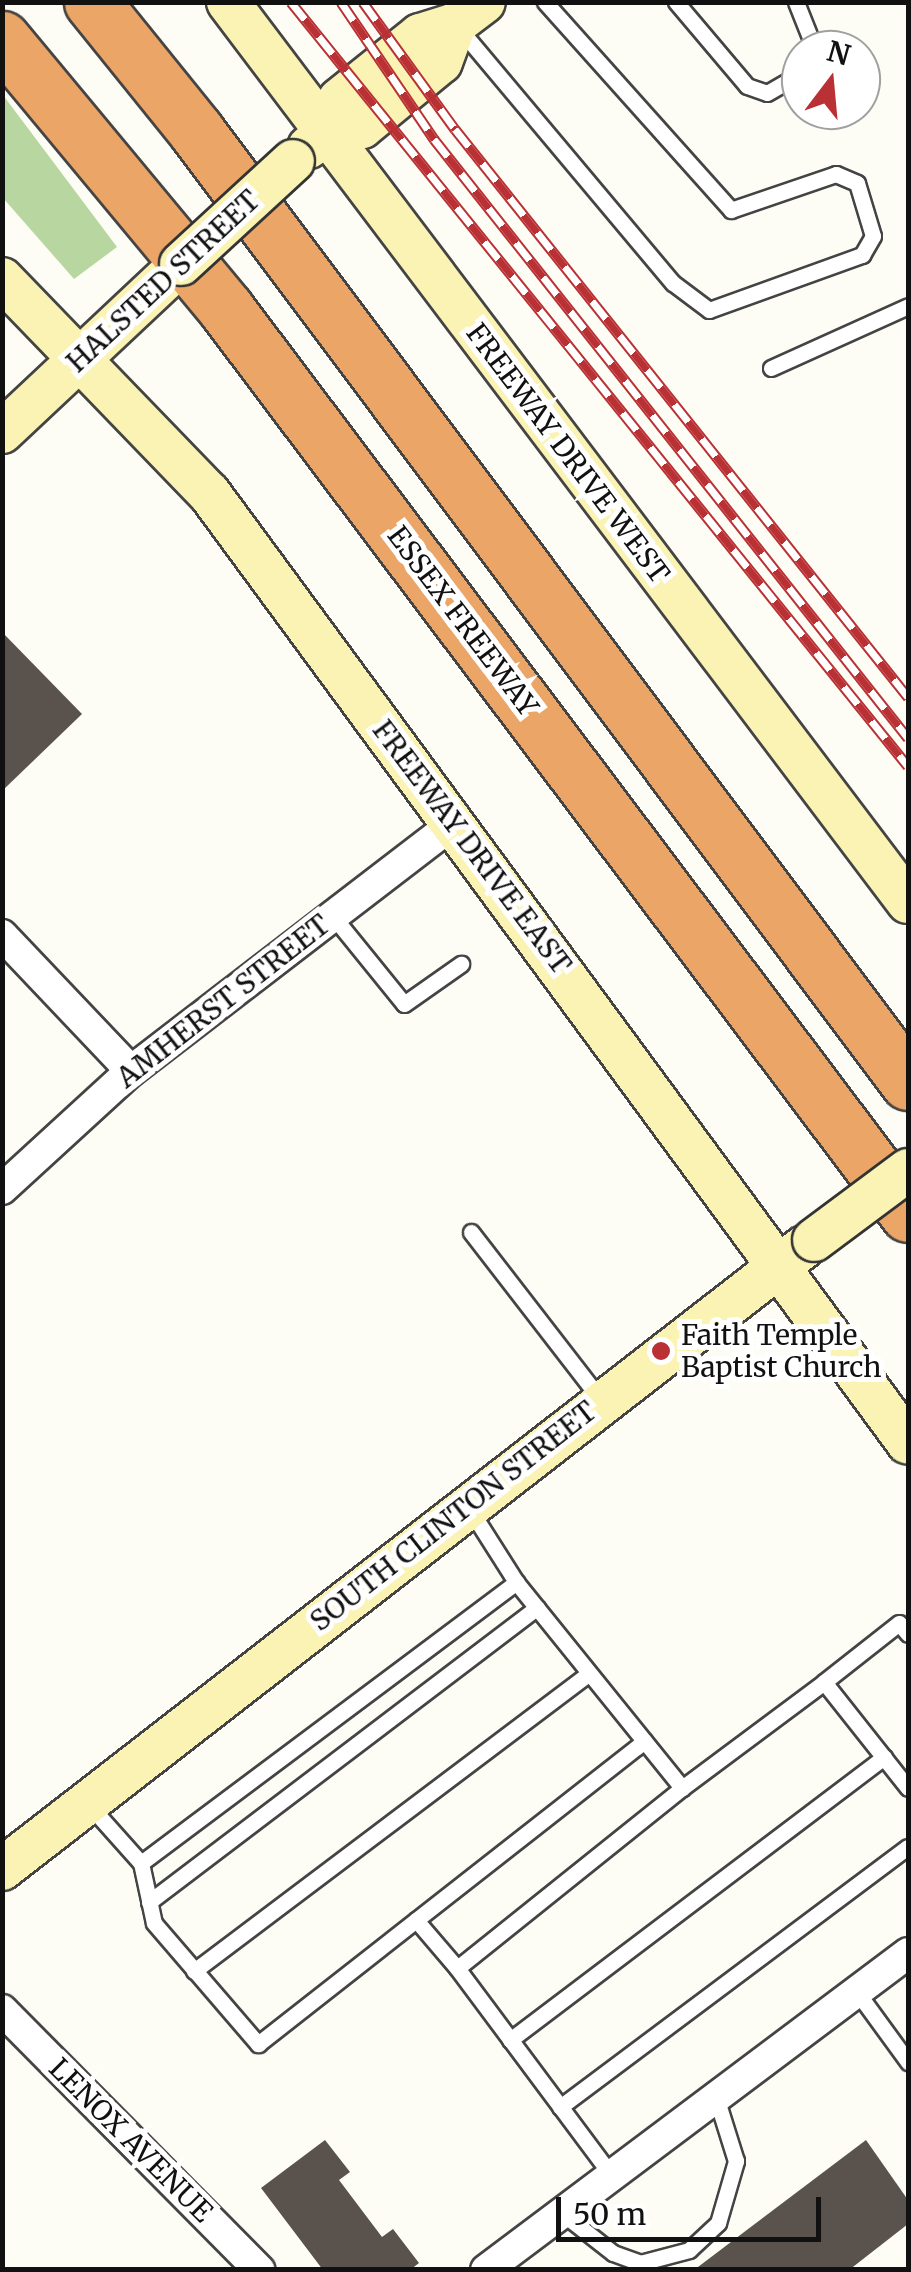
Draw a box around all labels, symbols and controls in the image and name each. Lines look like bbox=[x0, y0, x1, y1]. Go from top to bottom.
north arrow bbox=[781, 30, 881, 130]
text: N bbox=[823, 33, 854, 73]
street label: HALSTED STREET bbox=[60, 183, 266, 379]
street label: FREEWAY DRIVE WEST bbox=[459, 317, 677, 589]
street label: ESSEX FREEWAY bbox=[381, 520, 545, 722]
street label: FREEWAY DRIVE EAST bbox=[366, 714, 578, 980]
street label: AMHERST STREET bbox=[110, 908, 336, 1094]
place label: Faith Temple Baptist Church bbox=[681, 1318, 881, 1384]
marker: Faith Temple Baptist Church bbox=[650, 1340, 672, 1362]
street label: SOUTH CLINTON STREET bbox=[304, 1394, 602, 1638]
street label: LENOX AVENUE bbox=[42, 2051, 220, 2229]
scale bar bbox=[561, 2177, 826, 2239]
text: 50 m bbox=[573, 2195, 646, 2233]

